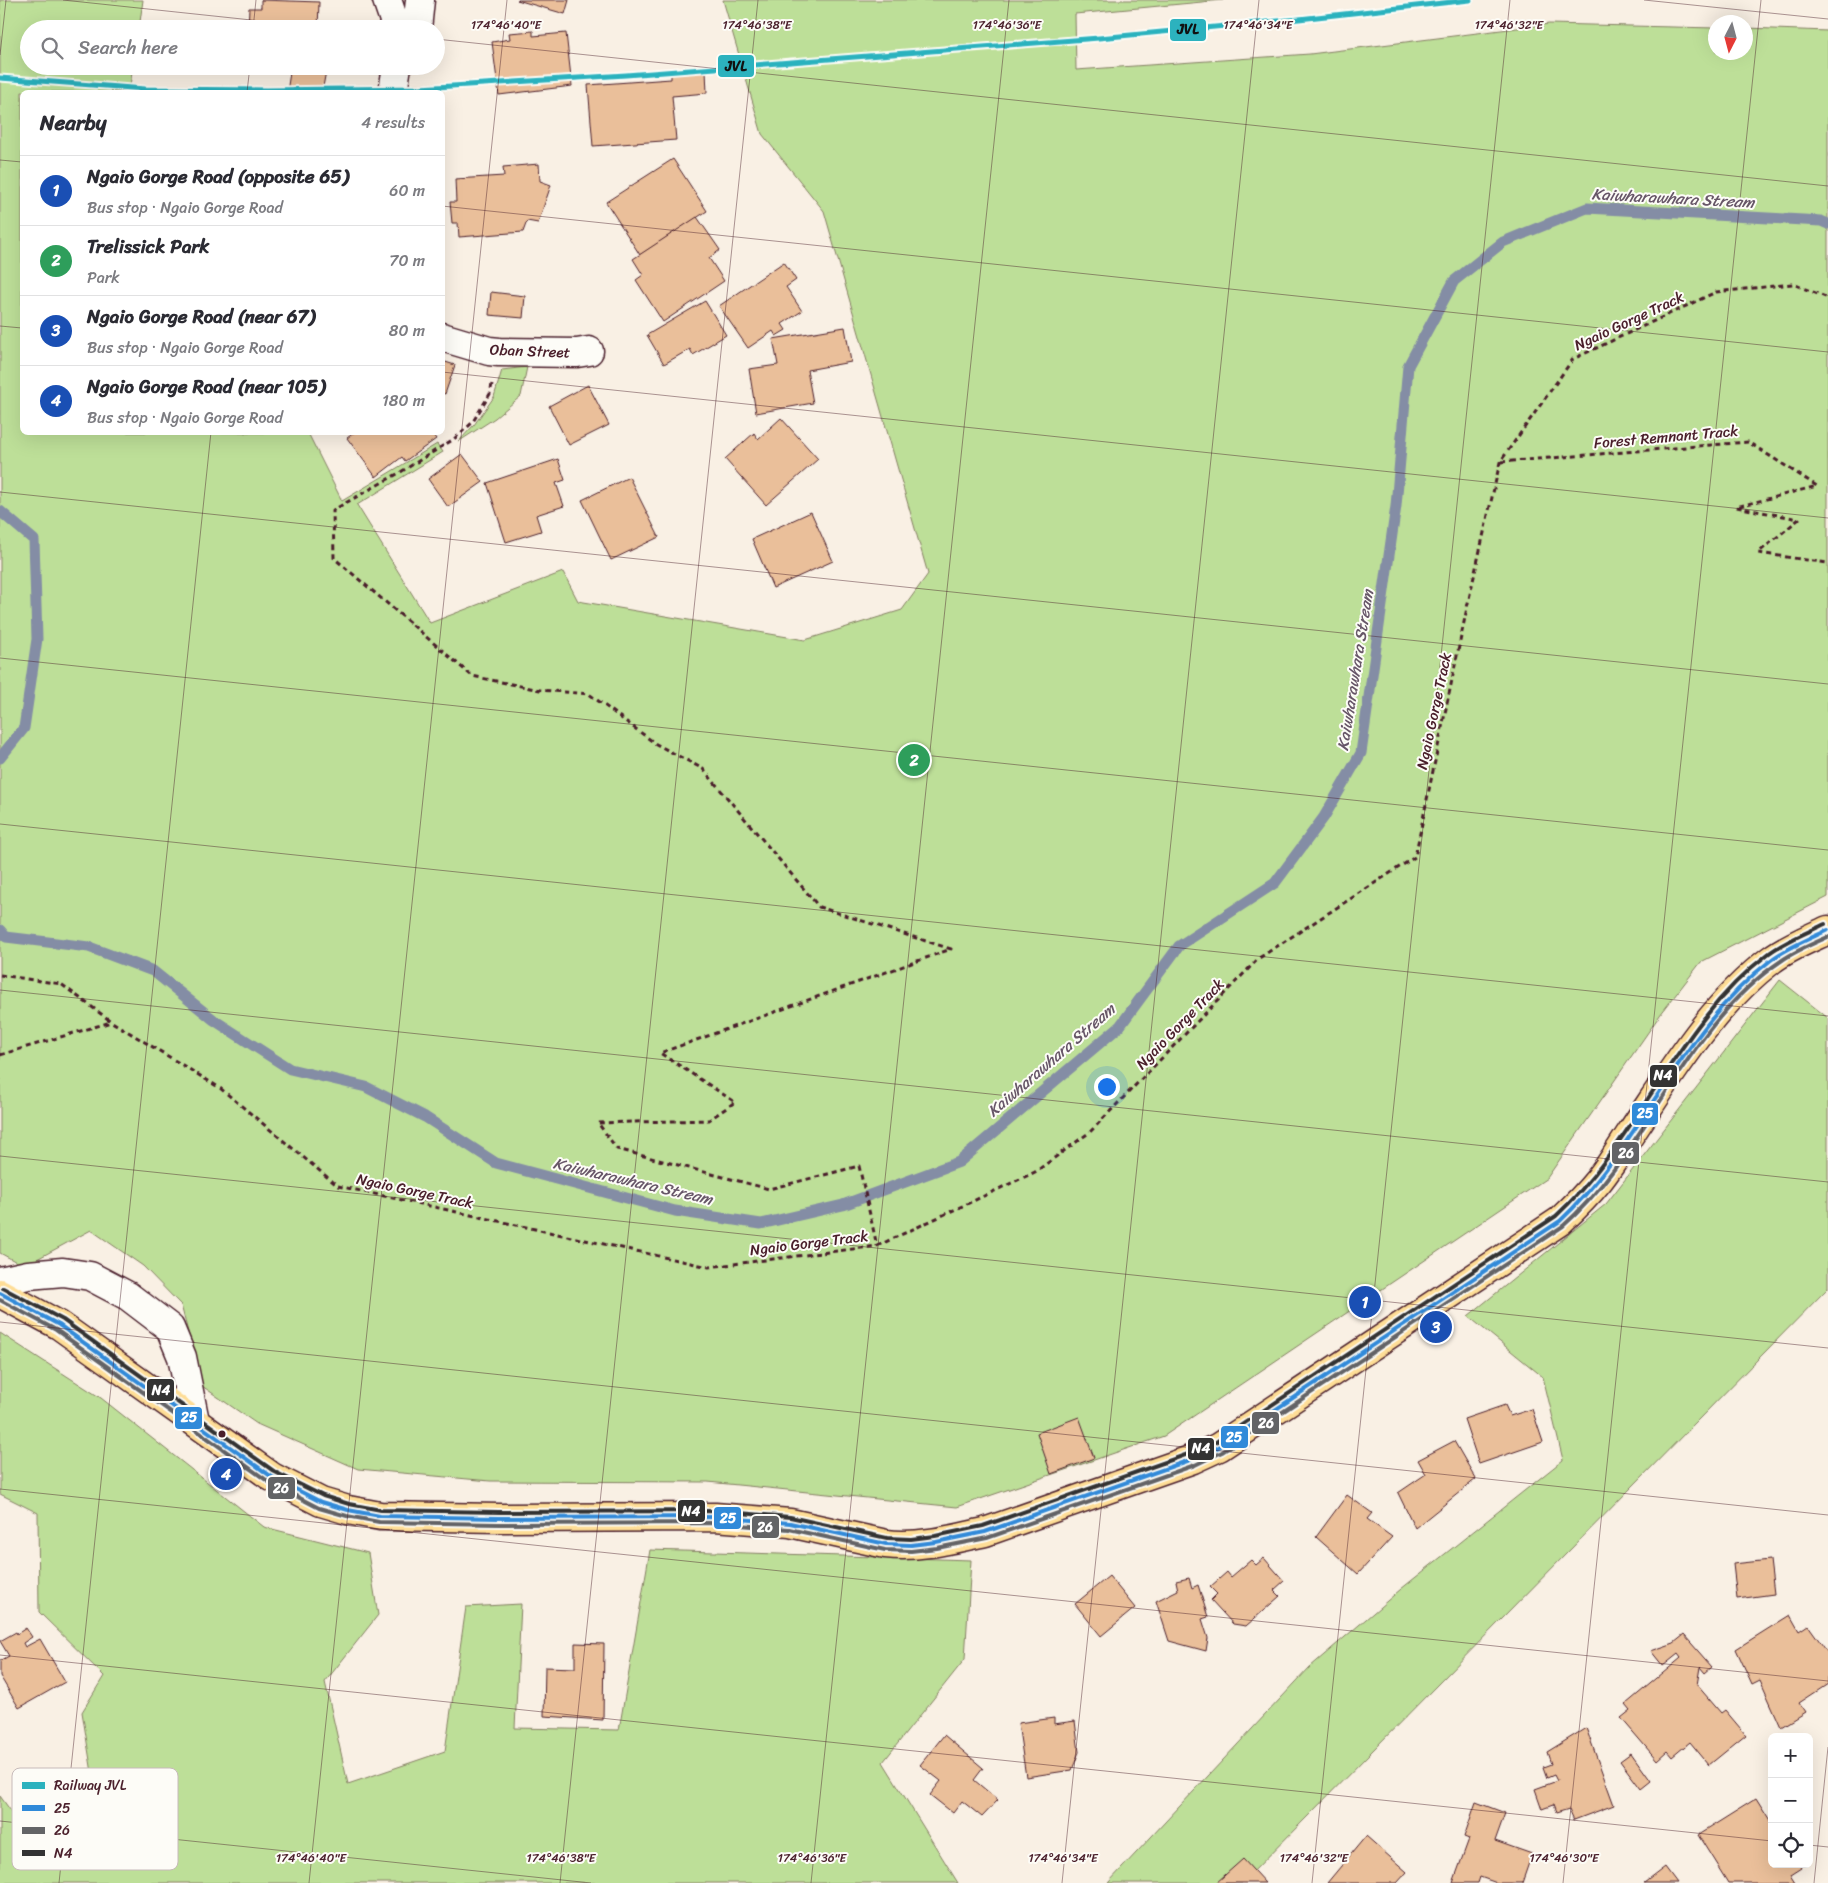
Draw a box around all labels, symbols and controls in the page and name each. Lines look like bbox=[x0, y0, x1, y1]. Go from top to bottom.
text: 174°46'40"E bbox=[471, 14, 542, 36]
text: 174°46'38"E bbox=[723, 14, 793, 36]
text: 174°46'36"E bbox=[973, 14, 1043, 36]
text: 174°46'34"E bbox=[1223, 14, 1294, 36]
text: 174°46'32"E bbox=[1475, 14, 1545, 36]
north arrow bbox=[1708, 15, 1753, 60]
text: JVL bbox=[1176, 17, 1199, 42]
line badge: JVL bbox=[1169, 18, 1207, 42]
search box bbox=[20, 20, 445, 75]
text: Search here bbox=[78, 31, 178, 64]
icon: search bbox=[38, 34, 66, 62]
line badge: JVL bbox=[717, 54, 755, 78]
text: JVL bbox=[724, 54, 747, 79]
text: Nearby bbox=[40, 104, 106, 142]
text: 4 results bbox=[361, 108, 425, 137]
text: Ngaio Gorge Road (opposite 65) bbox=[87, 160, 349, 193]
text: 1 bbox=[53, 176, 59, 205]
text: 60 m bbox=[389, 176, 425, 205]
water label: Kaiwharawhara Stream bbox=[1591, 179, 1757, 217]
text: Bus stop · Ngaio Gorge Road bbox=[87, 193, 283, 222]
text: Trelissick Park bbox=[87, 230, 209, 263]
text: 2 bbox=[51, 246, 61, 275]
text: 70 m bbox=[389, 246, 425, 275]
text: Park bbox=[87, 263, 120, 292]
street label: Ngaio Gorge Track bbox=[1570, 284, 1688, 358]
text: Ngaio Gorge Road (near 67) bbox=[87, 300, 315, 333]
text: 3 bbox=[52, 316, 60, 345]
text: 80 m bbox=[389, 316, 425, 345]
text: Bus stop · Ngaio Gorge Road bbox=[87, 333, 283, 362]
street label: Oban Street bbox=[489, 337, 571, 365]
text: Ngaio Gorge Road (near 105) bbox=[87, 370, 325, 403]
text: 4 bbox=[51, 386, 61, 415]
text: 180 m bbox=[382, 386, 425, 415]
text: Bus stop · Ngaio Gorge Road bbox=[87, 403, 283, 432]
street label: Forest Remnant Track bbox=[1593, 418, 1740, 456]
water label: Kaiwharawhara Stream bbox=[1328, 586, 1382, 753]
street label: Ngaio Gorge Track bbox=[1409, 650, 1459, 772]
pin: 2 bbox=[898, 741, 930, 779]
street label: Ngaio Gorge Track bbox=[1129, 972, 1231, 1076]
water label: Kaiwharawhara Stream bbox=[980, 995, 1123, 1124]
text: N4 bbox=[1653, 1063, 1672, 1088]
line badge: N4 bbox=[1649, 1064, 1678, 1088]
your location bbox=[1094, 1074, 1120, 1100]
text: 25 bbox=[1636, 1101, 1654, 1126]
line badge: 25 bbox=[1631, 1102, 1659, 1126]
line badge: 26 bbox=[1611, 1141, 1640, 1165]
text: 26 bbox=[1617, 1141, 1634, 1166]
water label: Kaiwharawhara Stream bbox=[551, 1149, 717, 1214]
street label: Ngaio Gorge Track bbox=[354, 1166, 476, 1216]
street label: Ngaio Gorge Track bbox=[748, 1223, 870, 1263]
pin: 1 bbox=[1349, 1283, 1381, 1321]
pin: 3 bbox=[1420, 1308, 1452, 1346]
line badge: N4 bbox=[146, 1378, 175, 1402]
text: N4 bbox=[151, 1378, 170, 1403]
text: 25 bbox=[180, 1405, 198, 1430]
line badge: 25 bbox=[174, 1406, 203, 1430]
line badge: 26 bbox=[1251, 1411, 1280, 1435]
text: 26 bbox=[1257, 1411, 1274, 1436]
line badge: 25 bbox=[1220, 1425, 1249, 1449]
text: 25 bbox=[1225, 1425, 1243, 1450]
unlabelled marker bbox=[217, 1429, 227, 1439]
text: N4 bbox=[1191, 1436, 1210, 1461]
line badge: N4 bbox=[1187, 1437, 1215, 1461]
pin: 4 bbox=[210, 1455, 242, 1493]
line badge: 26 bbox=[267, 1476, 296, 1500]
text: 26 bbox=[272, 1476, 289, 1501]
line badge: N4 bbox=[677, 1499, 706, 1523]
text: N4 bbox=[681, 1499, 700, 1524]
line badge: 25 bbox=[713, 1506, 742, 1530]
text: 25 bbox=[719, 1506, 737, 1531]
line badge: 26 bbox=[751, 1515, 780, 1539]
text: 26 bbox=[756, 1515, 773, 1540]
map controls bbox=[1768, 1733, 1813, 1868]
button: + bbox=[1768, 1733, 1813, 1778]
legend bbox=[12, 1768, 178, 1870]
text: Railway JVL bbox=[54, 1773, 127, 1798]
button: − bbox=[1768, 1778, 1813, 1823]
text: 25 bbox=[54, 1796, 71, 1821]
text: 26 bbox=[54, 1818, 70, 1843]
button: locate bbox=[1768, 1823, 1813, 1868]
text: N4 bbox=[54, 1841, 73, 1866]
text: 174°46'40"E bbox=[276, 1847, 347, 1869]
text: 174°46'38"E bbox=[527, 1847, 597, 1869]
text: 174°46'36"E bbox=[778, 1847, 848, 1869]
text: 174°46'34"E bbox=[1028, 1847, 1099, 1869]
text: 174°46'32"E bbox=[1280, 1847, 1350, 1869]
text: 174°46'30"E bbox=[1529, 1847, 1600, 1869]

